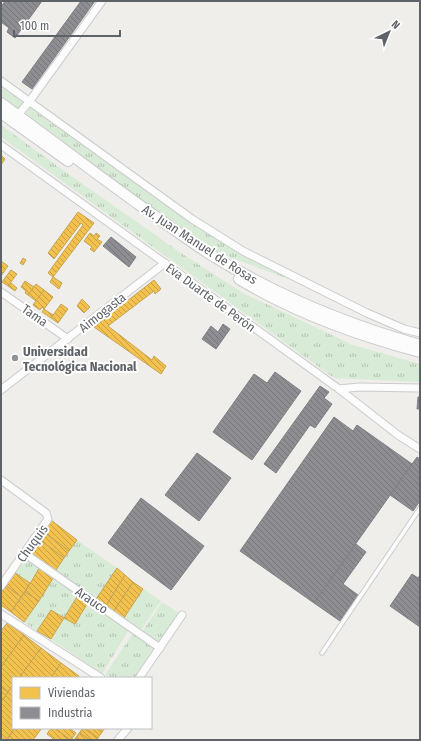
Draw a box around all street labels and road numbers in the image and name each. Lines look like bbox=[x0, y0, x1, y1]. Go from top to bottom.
street label: Av. Juan Manuel de Rosas bbox=[139, 202, 260, 287]
street label: Eva Duarte de Perón bbox=[163, 260, 258, 335]
street label: Aimogasta bbox=[76, 289, 129, 335]
street label: Tama bbox=[19, 301, 51, 330]
street label: Chuquis bbox=[14, 521, 51, 565]
street label: Arauco bbox=[73, 584, 111, 617]

